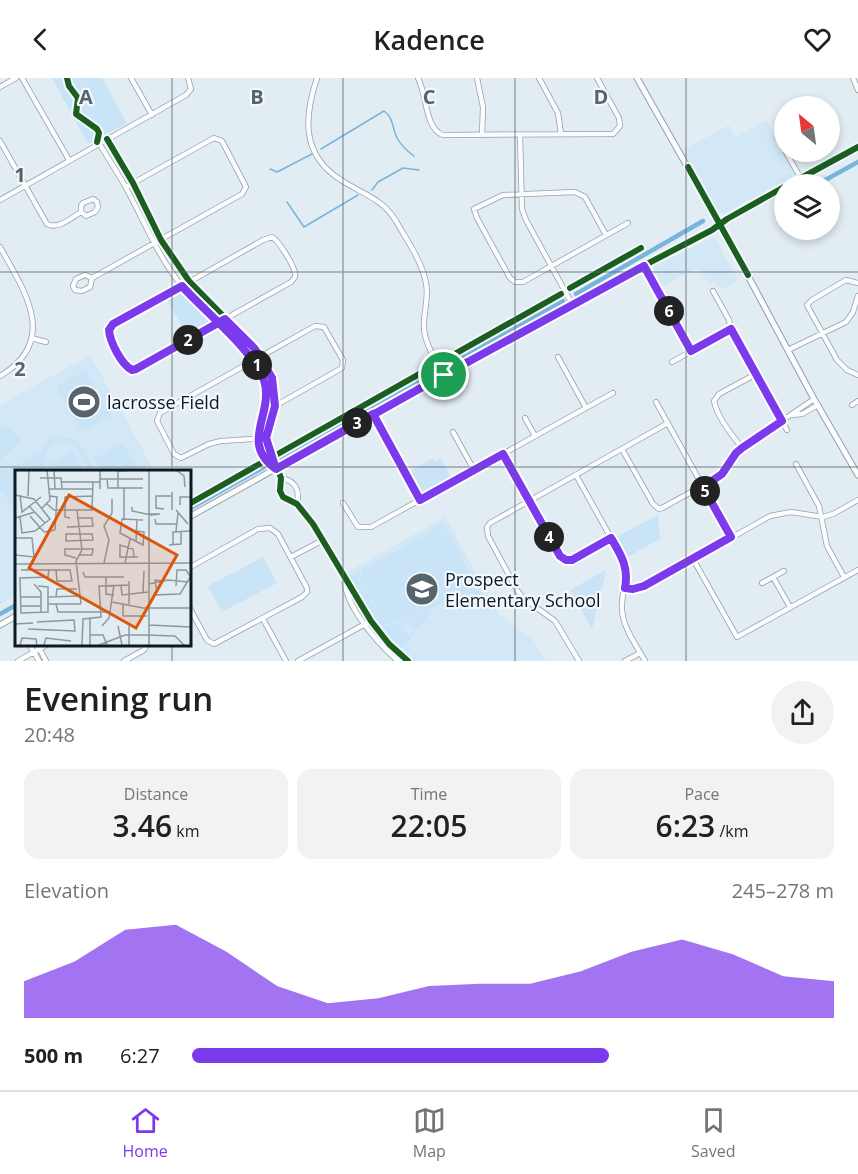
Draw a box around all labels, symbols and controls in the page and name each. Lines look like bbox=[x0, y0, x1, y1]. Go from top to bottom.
text: Kadence bbox=[373, 21, 485, 58]
icon: back bbox=[24, 23, 57, 56]
icon: heart bbox=[801, 23, 834, 56]
text: A bbox=[79, 83, 93, 110]
text: B bbox=[250, 83, 264, 110]
text: C bbox=[423, 83, 436, 110]
text: D bbox=[594, 83, 608, 110]
north arrow bbox=[774, 96, 840, 162]
map controls bbox=[774, 96, 840, 240]
text: 1 bbox=[14, 161, 26, 188]
button: layers bbox=[774, 174, 840, 240]
pin: 6 bbox=[654, 296, 684, 326]
text: 6 bbox=[664, 300, 674, 322]
pin: 2 bbox=[173, 325, 203, 355]
text: 2 bbox=[183, 329, 193, 351]
pin bbox=[418, 349, 469, 400]
pin: 1 bbox=[242, 350, 272, 380]
text: 1 bbox=[252, 354, 262, 376]
text: 2 bbox=[14, 355, 26, 382]
icon: arrive bbox=[427, 358, 460, 391]
sports icon: lacrosse Field bbox=[66, 384, 102, 420]
place label: lacrosse Field bbox=[107, 390, 220, 414]
pin: 3 bbox=[342, 408, 372, 438]
text: 3 bbox=[352, 412, 362, 434]
inset map bbox=[15, 470, 190, 646]
pin: 5 bbox=[690, 476, 720, 506]
text: 5 bbox=[700, 480, 710, 502]
pin: 4 bbox=[534, 522, 564, 552]
text: 4 bbox=[544, 526, 554, 548]
place label: Prospect Elementary School bbox=[445, 567, 601, 612]
school or university icon: Prospect Elementary School bbox=[404, 571, 440, 607]
text: Evening run bbox=[24, 676, 213, 721]
button: share bbox=[771, 681, 834, 744]
text: 20:48 bbox=[24, 721, 75, 748]
text: Distance bbox=[124, 783, 188, 805]
text: Time bbox=[411, 783, 447, 805]
text: Pace bbox=[684, 783, 720, 805]
text: 3.46 bbox=[112, 805, 172, 846]
text: 22:05 bbox=[391, 805, 467, 846]
text: 6:23 bbox=[656, 805, 715, 846]
text: km bbox=[172, 820, 200, 842]
text: /km bbox=[715, 820, 748, 842]
text: Elevation bbox=[24, 877, 109, 904]
text: 245–278 m bbox=[732, 877, 834, 904]
text: 500 m bbox=[24, 1042, 83, 1069]
text: 6:27 bbox=[120, 1042, 160, 1069]
tab: Home bbox=[123, 1104, 168, 1162]
tab: Map bbox=[413, 1104, 446, 1162]
tab: Saved bbox=[691, 1104, 735, 1162]

